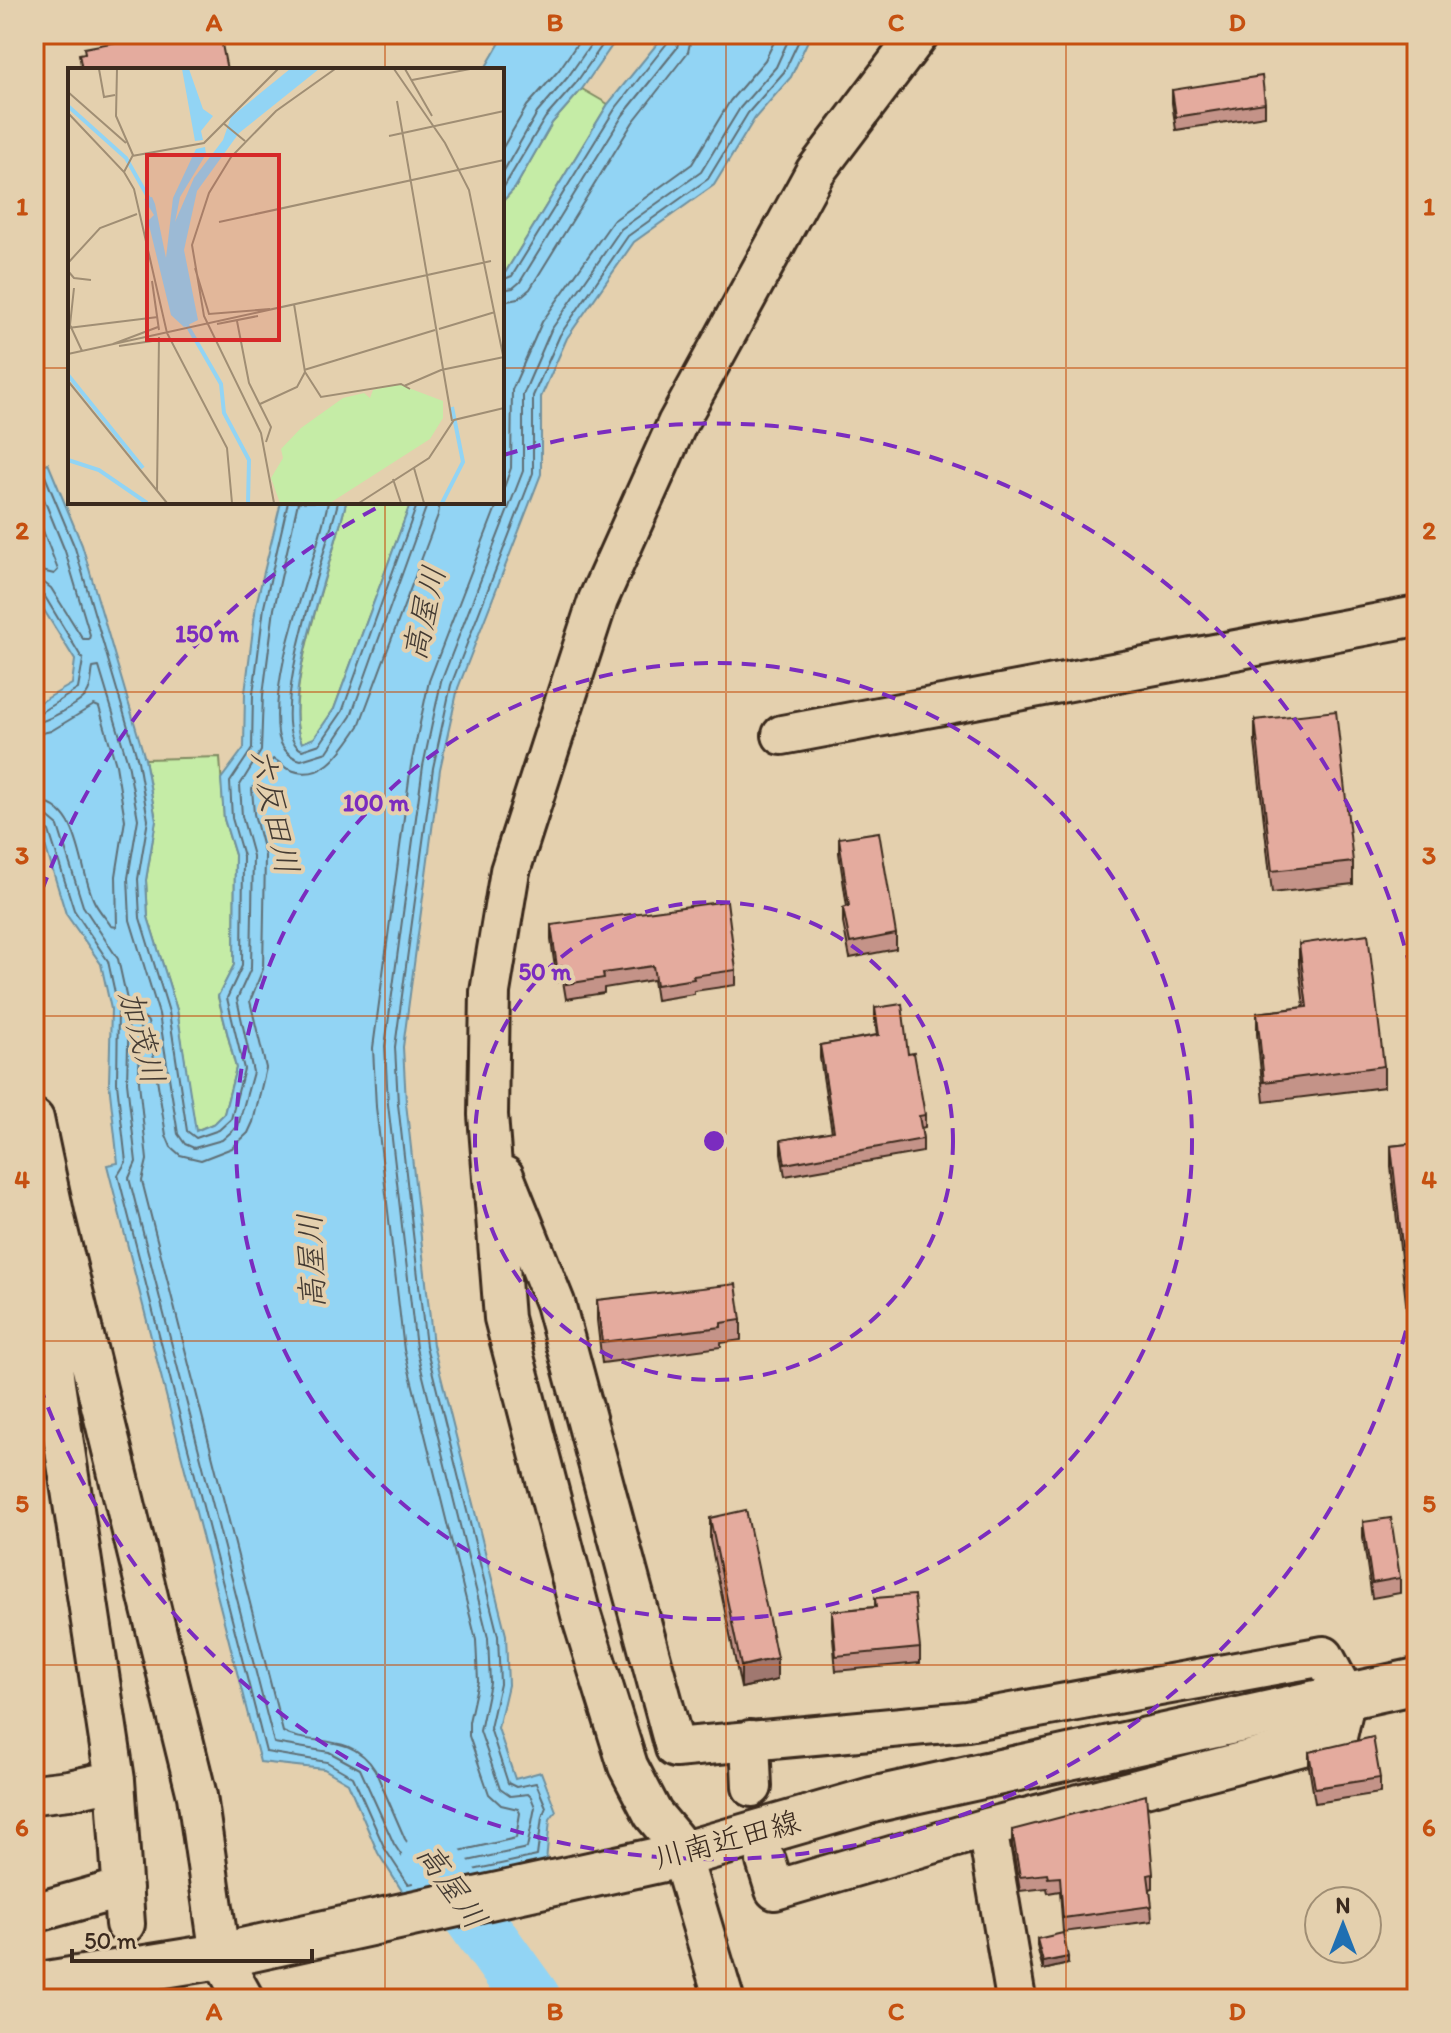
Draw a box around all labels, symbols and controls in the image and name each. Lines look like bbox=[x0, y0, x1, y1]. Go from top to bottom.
text: A bbox=[205, 6, 223, 38]
text: B bbox=[547, 6, 564, 38]
text: C bbox=[888, 6, 905, 38]
text: D bbox=[1228, 6, 1246, 38]
inset map bbox=[68, 68, 504, 504]
text: 1 bbox=[16, 190, 28, 222]
text: 1 bbox=[1423, 190, 1435, 222]
text: 2 bbox=[15, 514, 29, 546]
text: 2 bbox=[1422, 514, 1436, 546]
water label: 高屋川 bbox=[395, 562, 453, 664]
text: 150 m bbox=[175, 619, 240, 648]
water label: 六反田川 bbox=[243, 744, 307, 878]
text: 100 m bbox=[343, 788, 410, 817]
text: 3 bbox=[15, 839, 29, 871]
text: 3 bbox=[1422, 839, 1436, 871]
text: 50 m bbox=[519, 957, 572, 986]
water label: 加茂川 bbox=[111, 986, 173, 1088]
centre of rings bbox=[700, 1127, 728, 1155]
text: 4 bbox=[14, 1163, 30, 1195]
text: 4 bbox=[1421, 1163, 1437, 1195]
water label: 高屋川 bbox=[290, 1212, 332, 1310]
text: 5 bbox=[15, 1487, 29, 1519]
text: 5 bbox=[1422, 1487, 1436, 1519]
street label: 川南近田線 bbox=[650, 1802, 804, 1877]
text: 6 bbox=[15, 1811, 29, 1843]
text: 6 bbox=[1422, 1811, 1436, 1843]
water label: 高屋川 bbox=[409, 1836, 495, 1936]
north arrow bbox=[1303, 1885, 1383, 1965]
text: N bbox=[1336, 1892, 1350, 1919]
scale bar bbox=[72, 1913, 312, 1963]
text: 50 m bbox=[84, 1926, 137, 1955]
text: A bbox=[205, 1995, 223, 2027]
text: B bbox=[547, 1995, 564, 2027]
text: C bbox=[888, 1995, 905, 2027]
text: D bbox=[1228, 1995, 1246, 2027]

